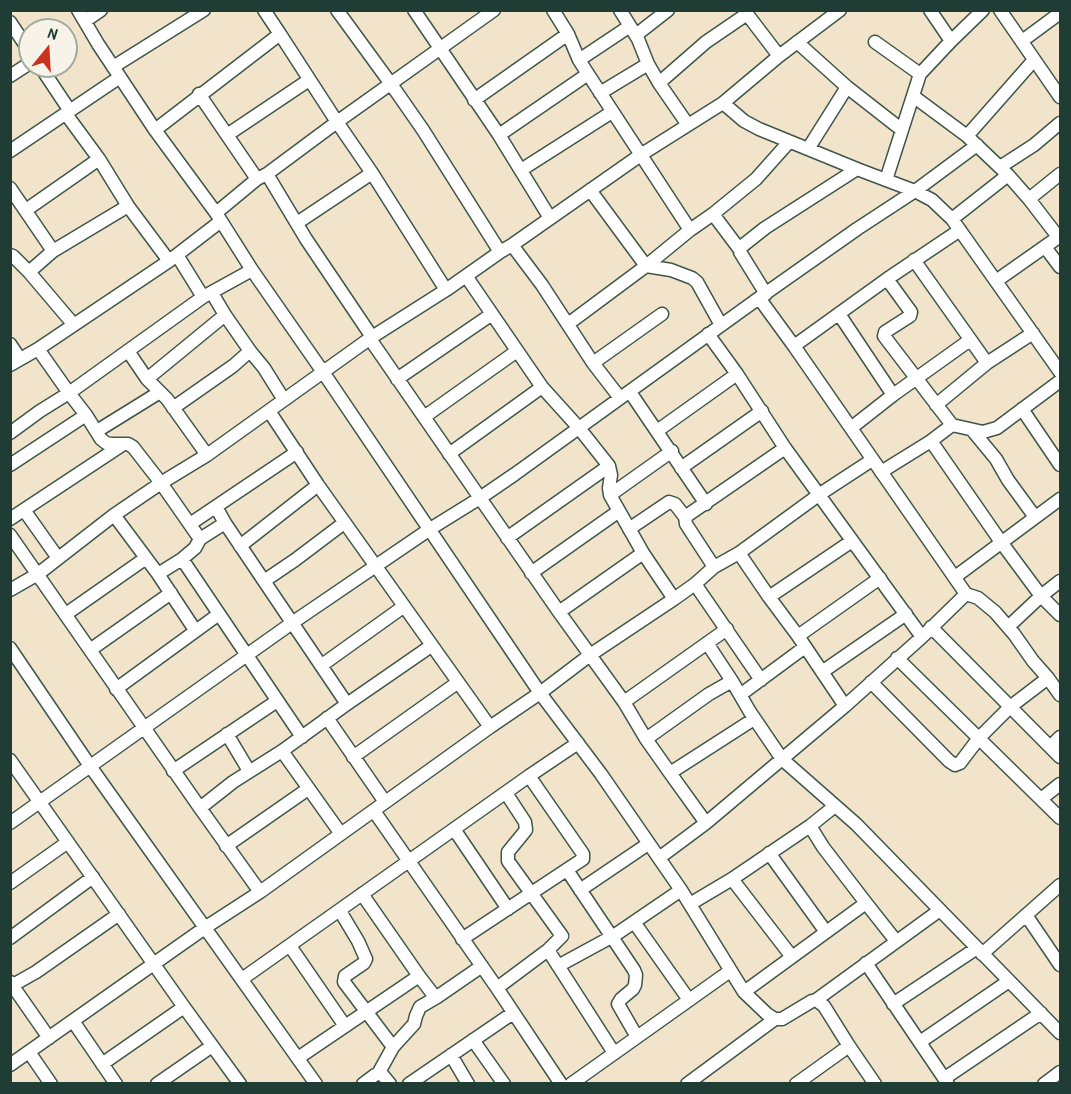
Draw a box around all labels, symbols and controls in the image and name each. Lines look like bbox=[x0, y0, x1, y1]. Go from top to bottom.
north arrow bbox=[18, 18, 78, 78]
text: N bbox=[45, 21, 60, 45]

